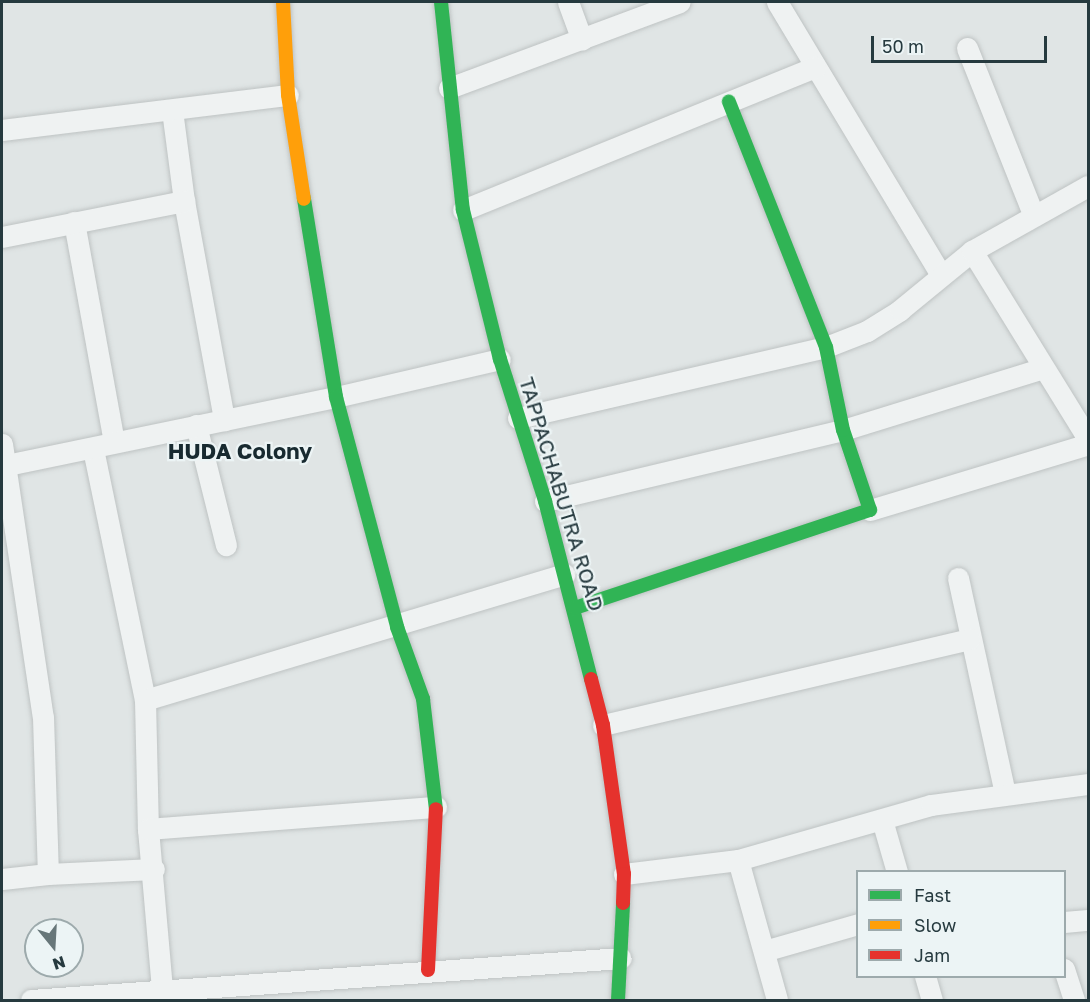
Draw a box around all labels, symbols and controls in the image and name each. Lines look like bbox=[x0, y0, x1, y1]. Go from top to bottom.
scale bar bbox=[874, 24, 1050, 62]
text: 50 m bbox=[882, 35, 924, 57]
street label: TAPPACHABUTRA ROAD bbox=[514, 374, 610, 614]
district label: HUDA Colony bbox=[168, 438, 312, 464]
legend bbox=[856, 870, 1066, 978]
text: Fast bbox=[914, 884, 951, 906]
text: Slow bbox=[914, 914, 956, 936]
north arrow bbox=[24, 918, 84, 978]
text: Jam bbox=[914, 944, 950, 966]
text: N bbox=[50, 952, 68, 975]

